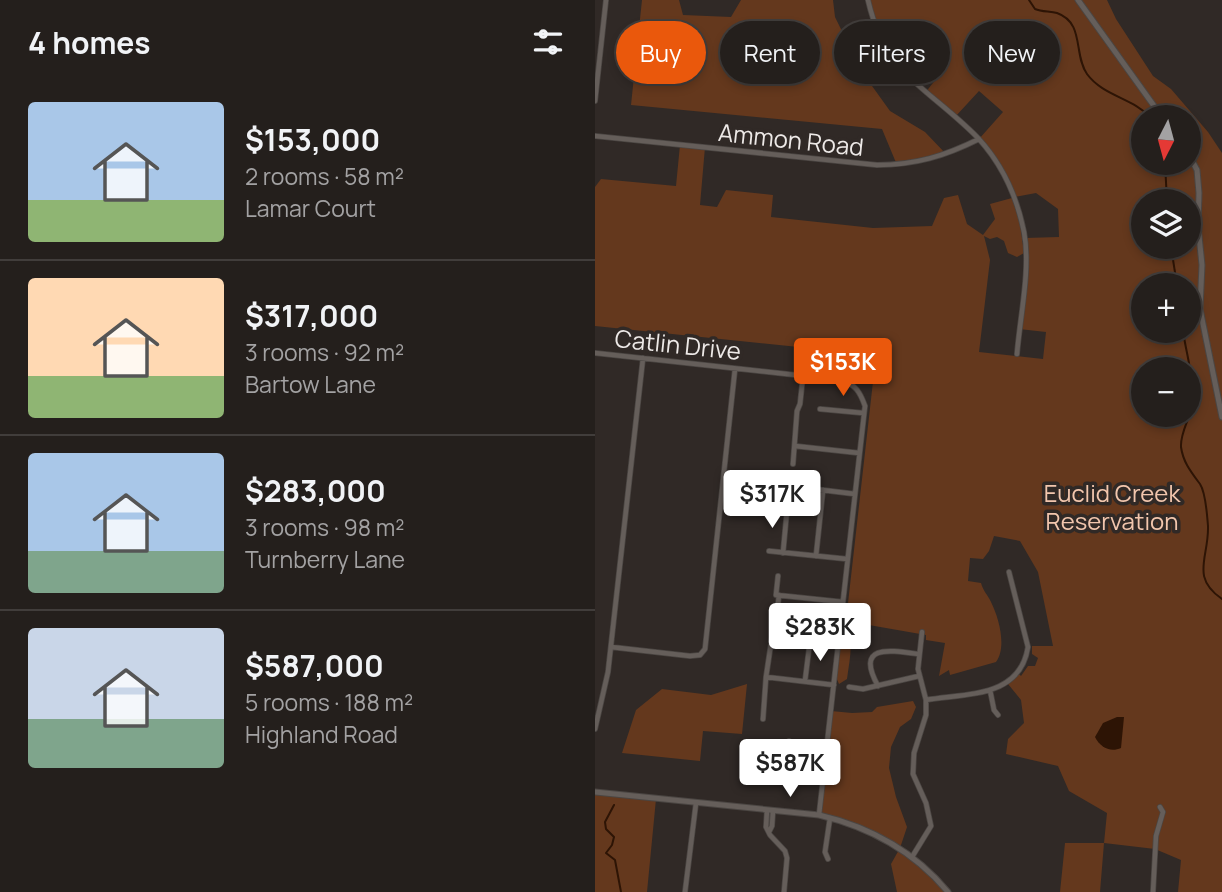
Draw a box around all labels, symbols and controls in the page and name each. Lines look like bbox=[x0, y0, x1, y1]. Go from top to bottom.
chip: Buy bbox=[616, 21, 706, 84]
chip: Rent bbox=[720, 21, 820, 84]
chip: Filters bbox=[834, 21, 950, 84]
chip: New bbox=[964, 21, 1060, 84]
text: 4 homes bbox=[28, 22, 151, 63]
icon: filters bbox=[529, 23, 567, 61]
north arrow bbox=[1131, 105, 1201, 175]
map controls bbox=[1131, 105, 1201, 427]
street label: Ammon Road bbox=[717, 115, 865, 163]
text: $153,000 bbox=[245, 119, 380, 160]
icon: home bbox=[84, 130, 168, 214]
text: 2 rooms · 58 m² bbox=[245, 160, 404, 192]
button: layers bbox=[1131, 189, 1201, 259]
text: Lamar Court bbox=[245, 192, 376, 224]
button: + bbox=[1131, 273, 1201, 343]
text: $317,000 bbox=[245, 295, 378, 336]
icon: home bbox=[84, 306, 168, 390]
street label: Catlin Drive bbox=[613, 321, 743, 367]
text: 3 rooms · 92 m² bbox=[245, 336, 404, 368]
pin: $153K bbox=[794, 338, 892, 398]
text: $153K bbox=[810, 345, 876, 377]
button: − bbox=[1131, 357, 1201, 427]
text: Bartow Lane bbox=[245, 368, 376, 400]
text: $283,000 bbox=[245, 470, 386, 511]
pin: $317K bbox=[723, 470, 821, 530]
park label: Euclid Creek Reservation bbox=[1044, 476, 1181, 537]
text: $317K bbox=[739, 477, 805, 509]
icon: home bbox=[84, 481, 168, 565]
text: 3 rooms · 98 m² bbox=[245, 511, 405, 543]
text: Turnberry Lane bbox=[245, 543, 405, 575]
pin: $283K bbox=[771, 604, 869, 663]
text: $283K bbox=[785, 610, 855, 642]
text: $587,000 bbox=[245, 645, 384, 686]
icon: home bbox=[84, 656, 168, 740]
text: 5 rooms · 188 m² bbox=[245, 686, 413, 718]
text: Highland Road bbox=[245, 718, 398, 750]
pin: $587K bbox=[741, 740, 839, 799]
text: $587K bbox=[755, 746, 825, 778]

